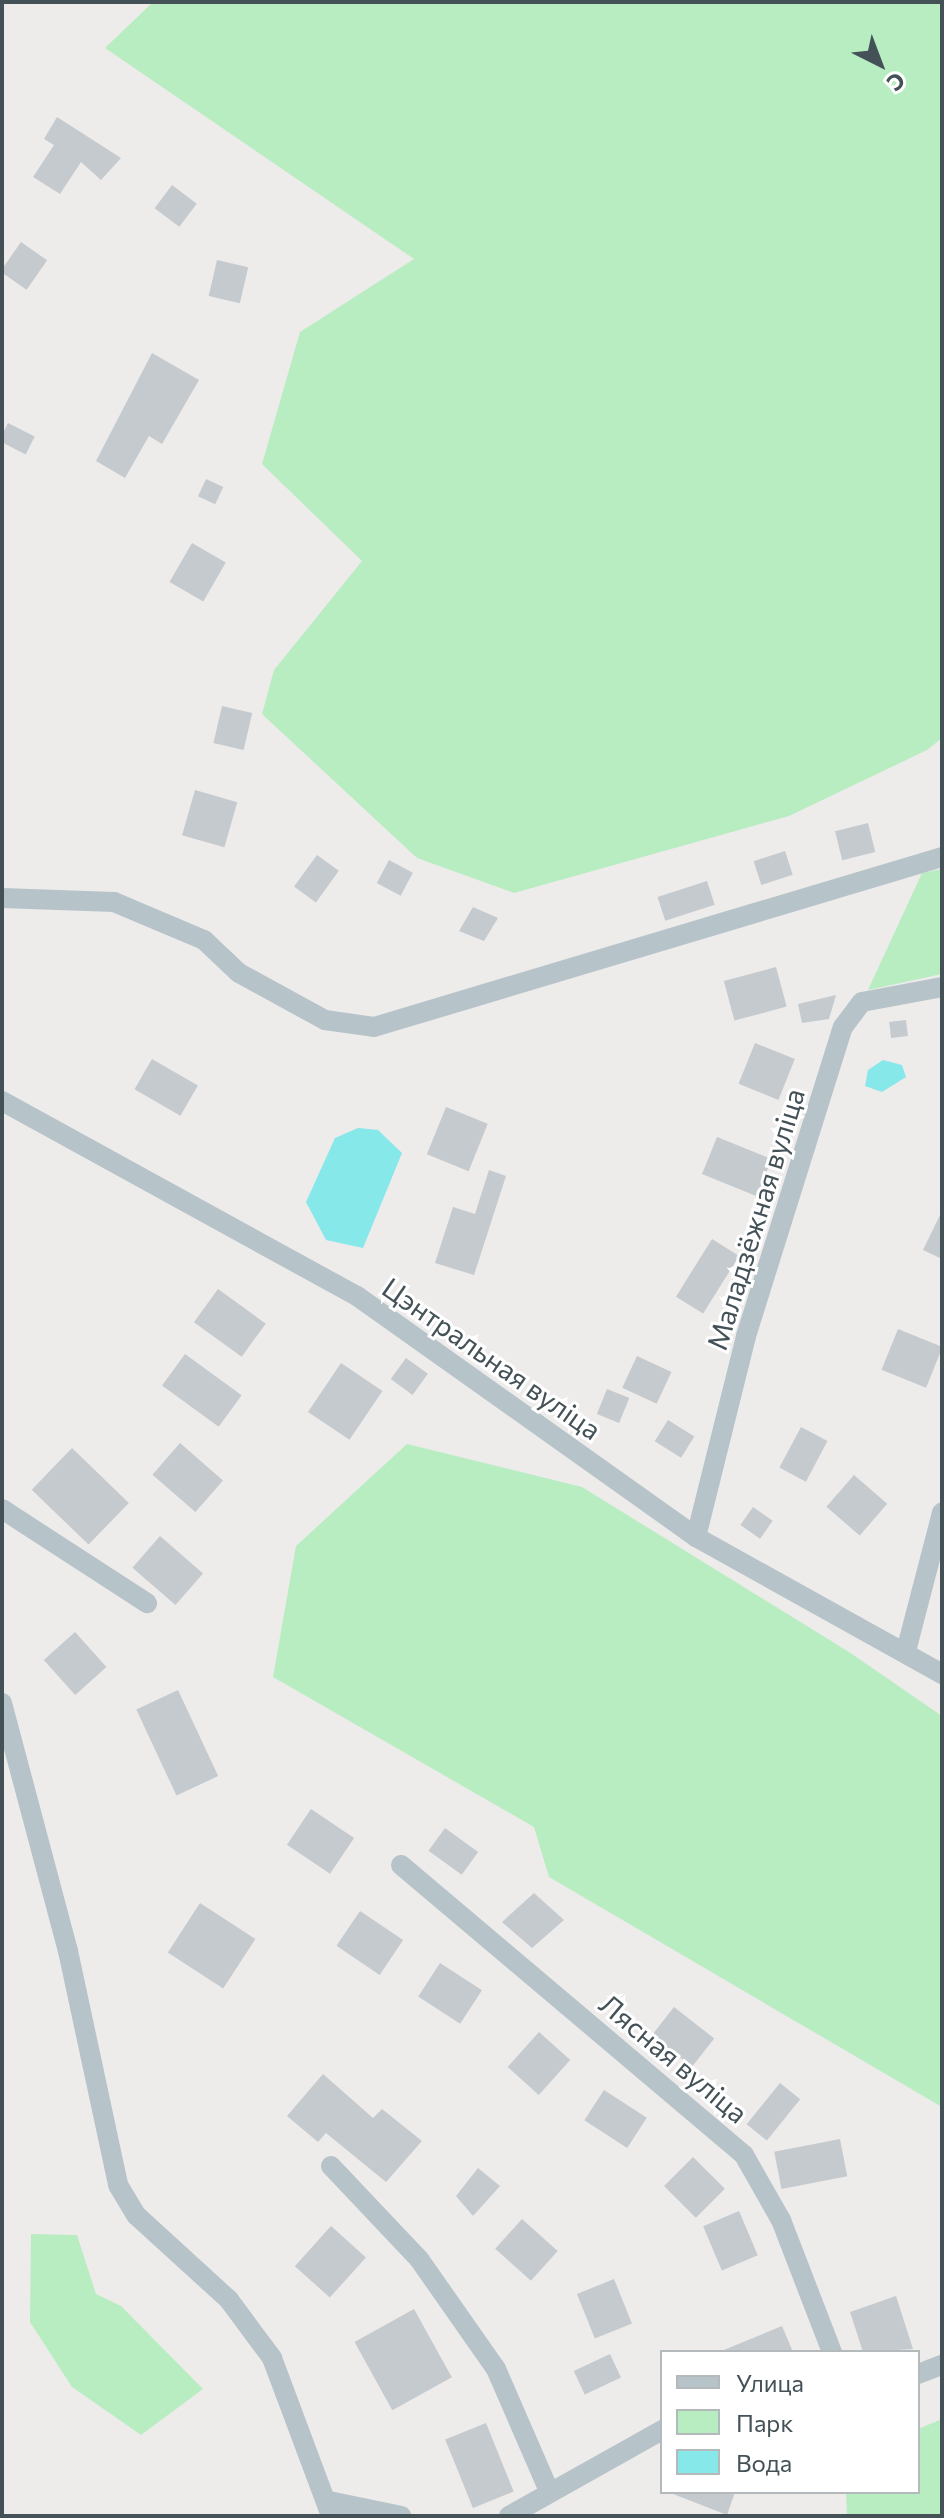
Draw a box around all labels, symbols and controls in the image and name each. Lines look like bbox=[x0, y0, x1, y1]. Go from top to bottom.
north arrow bbox=[840, 24, 920, 104]
text: С bbox=[882, 67, 911, 97]
street label: Маладзёжная вуліца bbox=[699, 1084, 811, 1354]
street label: Цэнтральная вуліца bbox=[376, 1270, 608, 1446]
street label: Лясная вуліца bbox=[593, 1986, 755, 2130]
legend bbox=[660, 2350, 920, 2494]
text: Улица bbox=[736, 2368, 804, 2397]
text: Парк bbox=[736, 2408, 793, 2437]
text: Вода bbox=[736, 2448, 792, 2477]

